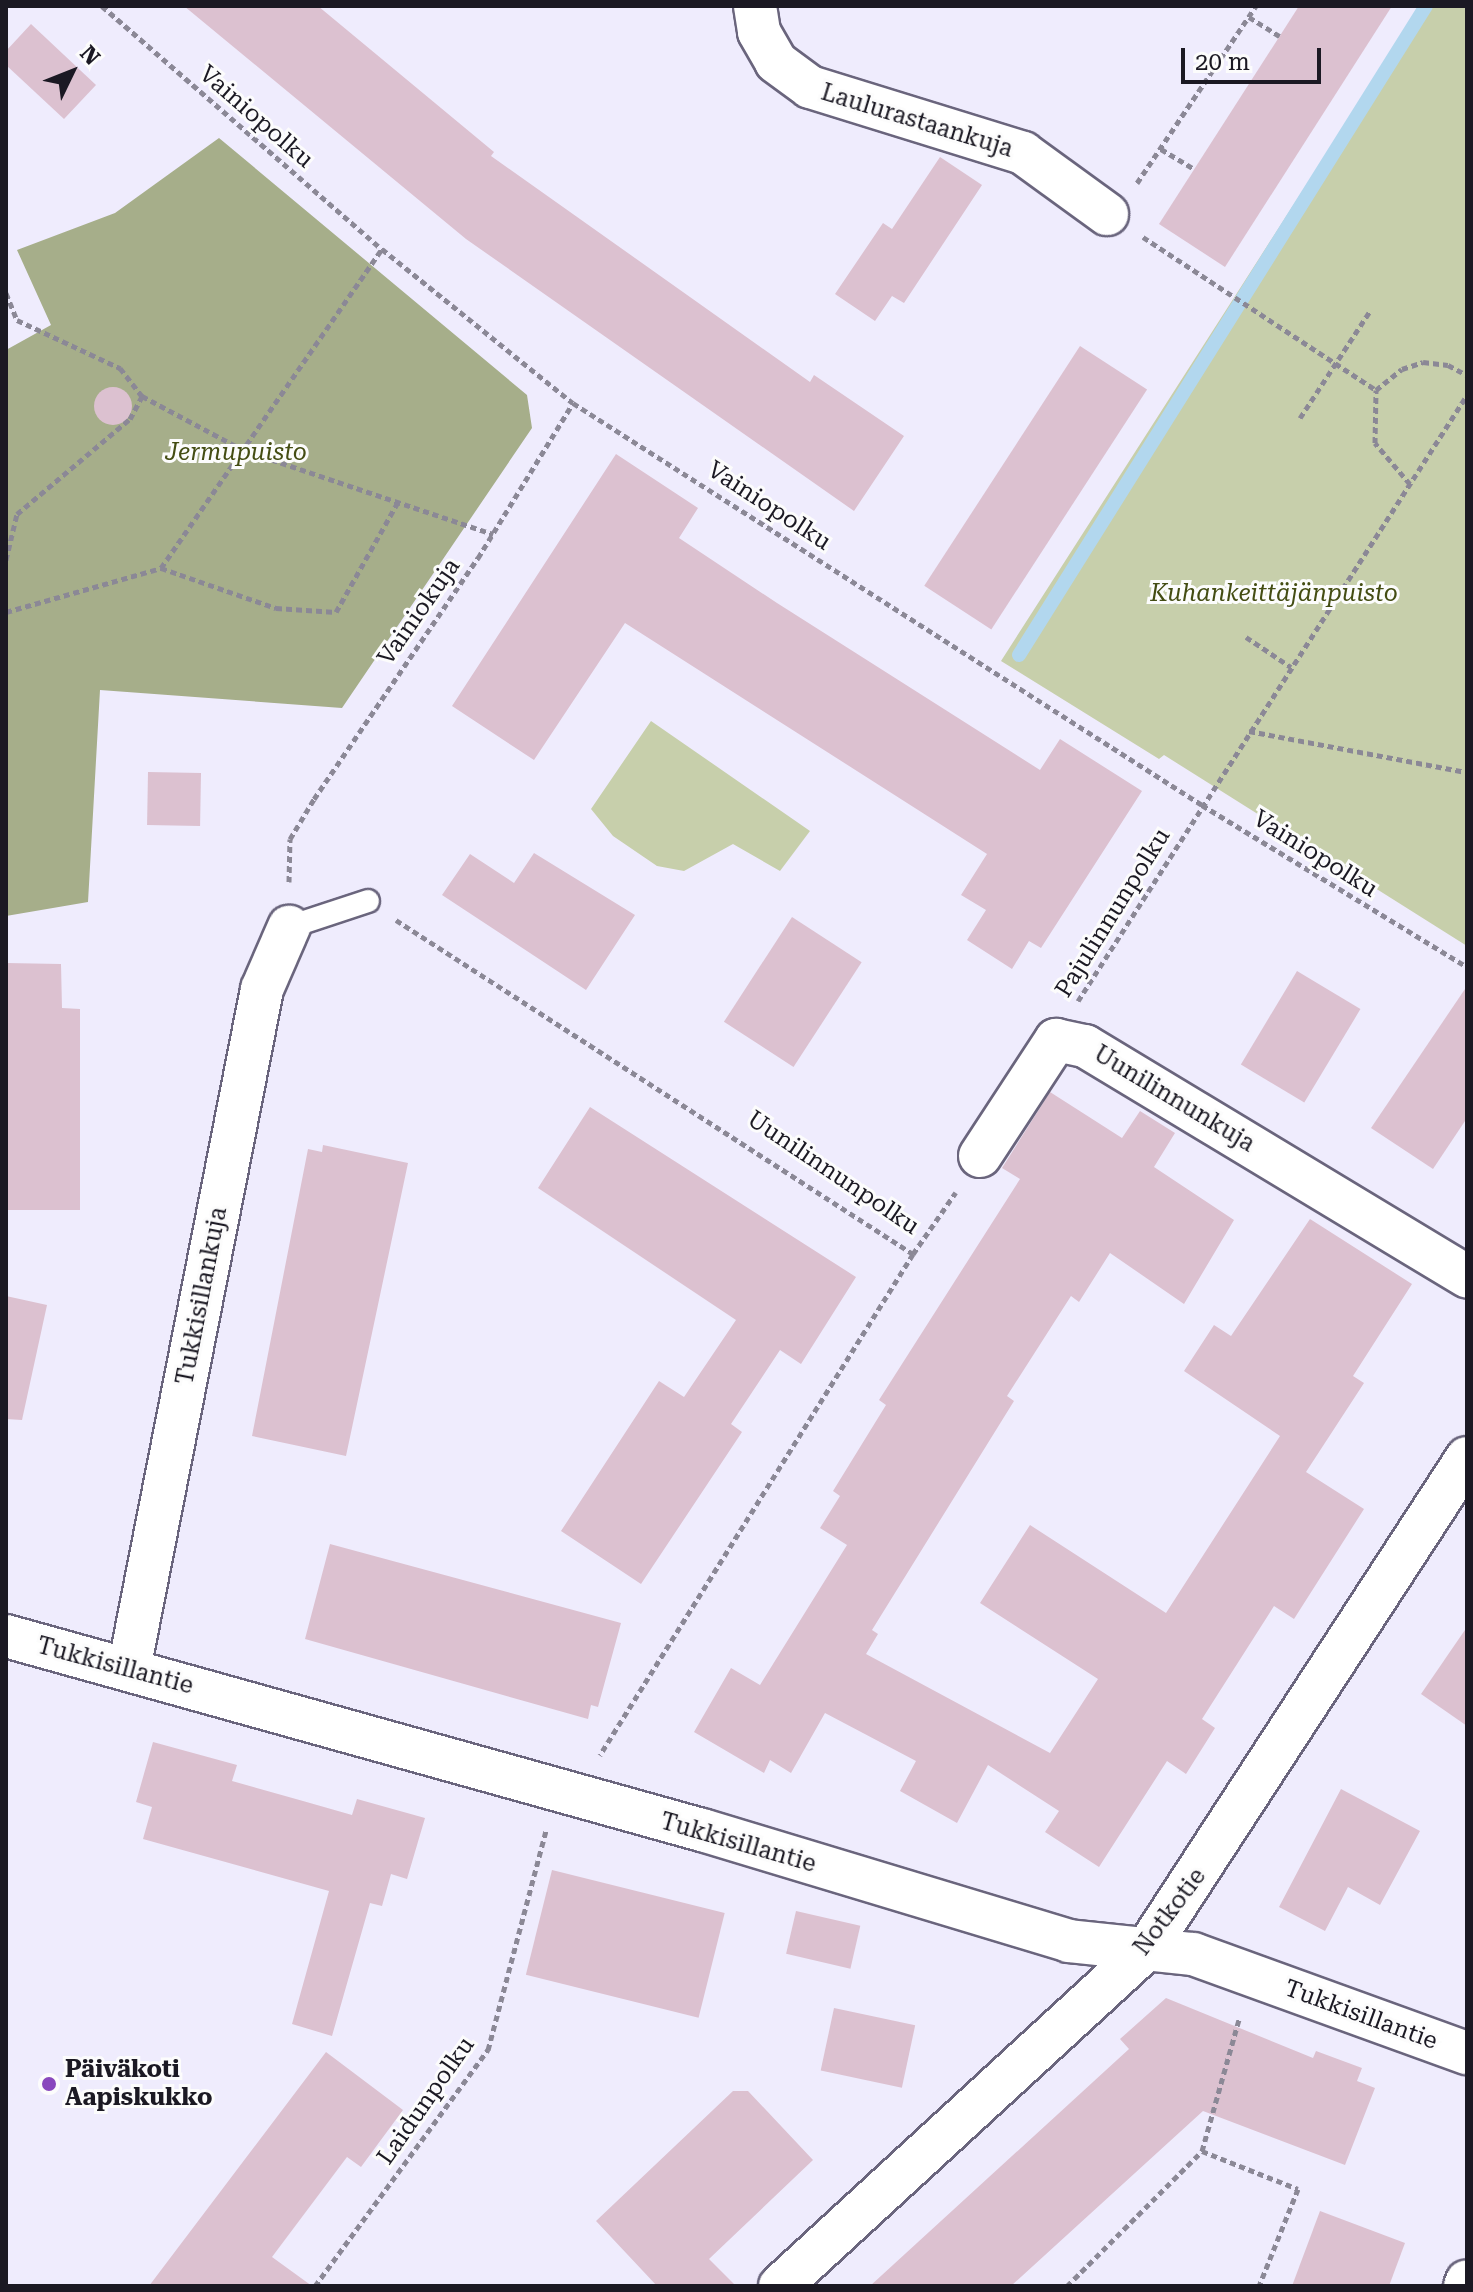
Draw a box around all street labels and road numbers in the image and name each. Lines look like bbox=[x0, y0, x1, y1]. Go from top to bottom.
street label: Vainiopolku bbox=[193, 60, 319, 174]
street label: Laulurastaankuja bbox=[818, 78, 1016, 164]
street label: Vainiopolku bbox=[702, 455, 836, 557]
street label: Vainiokuja bbox=[372, 553, 466, 671]
street label: Vainiopolku bbox=[1247, 804, 1383, 904]
street label: Pajulinnunpolku bbox=[1049, 823, 1177, 1003]
street label: Uunilinnunkuja bbox=[1088, 1040, 1260, 1158]
street label: Uunilinnunpolku bbox=[742, 1105, 924, 1241]
street label: Tukkisillankuja bbox=[171, 1205, 233, 1387]
street label: Tukkisillantie bbox=[34, 1631, 196, 1701]
street label: Tukkisillantie bbox=[657, 1807, 819, 1879]
street label: Notkotie bbox=[1128, 1863, 1212, 1961]
street label: Tukkisillantie bbox=[1281, 1974, 1441, 2056]
street label: Laidunpolku bbox=[371, 2032, 481, 2170]

